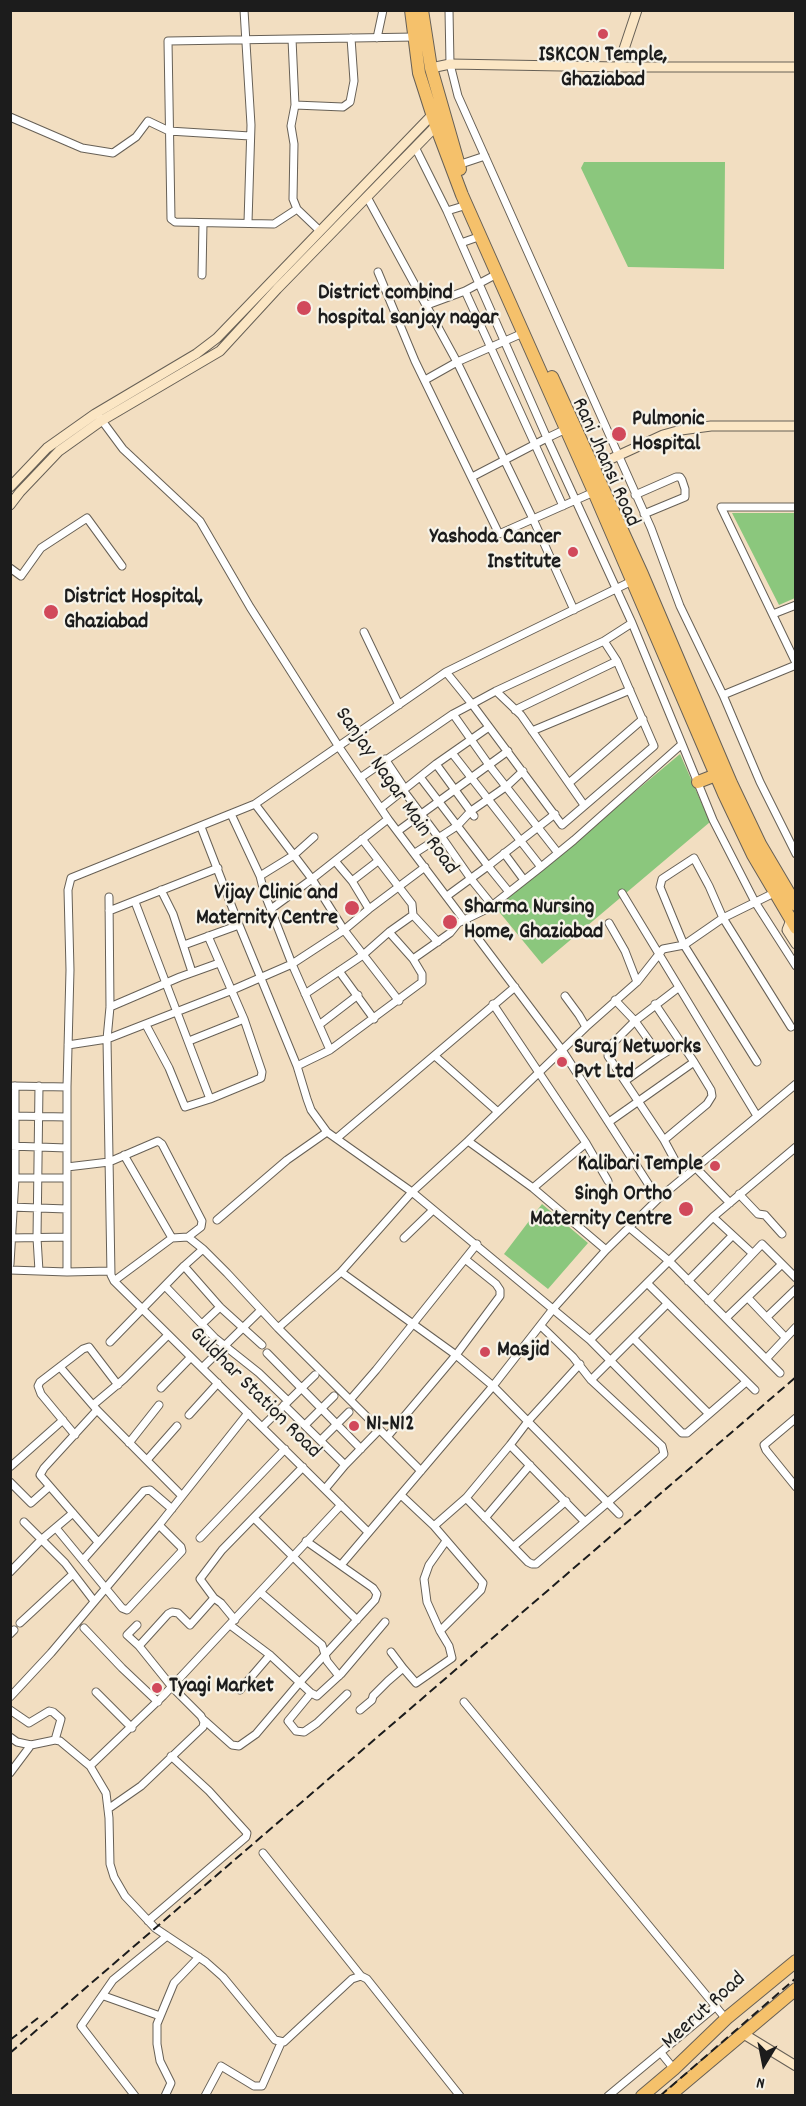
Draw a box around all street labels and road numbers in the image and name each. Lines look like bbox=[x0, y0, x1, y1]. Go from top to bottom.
street label: Rani Jhansi Road bbox=[564, 394, 644, 532]
street label: Sanjay Nagar Main Road bbox=[327, 703, 463, 881]
street label: Guldhar Station Road bbox=[182, 1322, 326, 1466]
street label: Meerut Road bbox=[657, 1967, 753, 2057]

